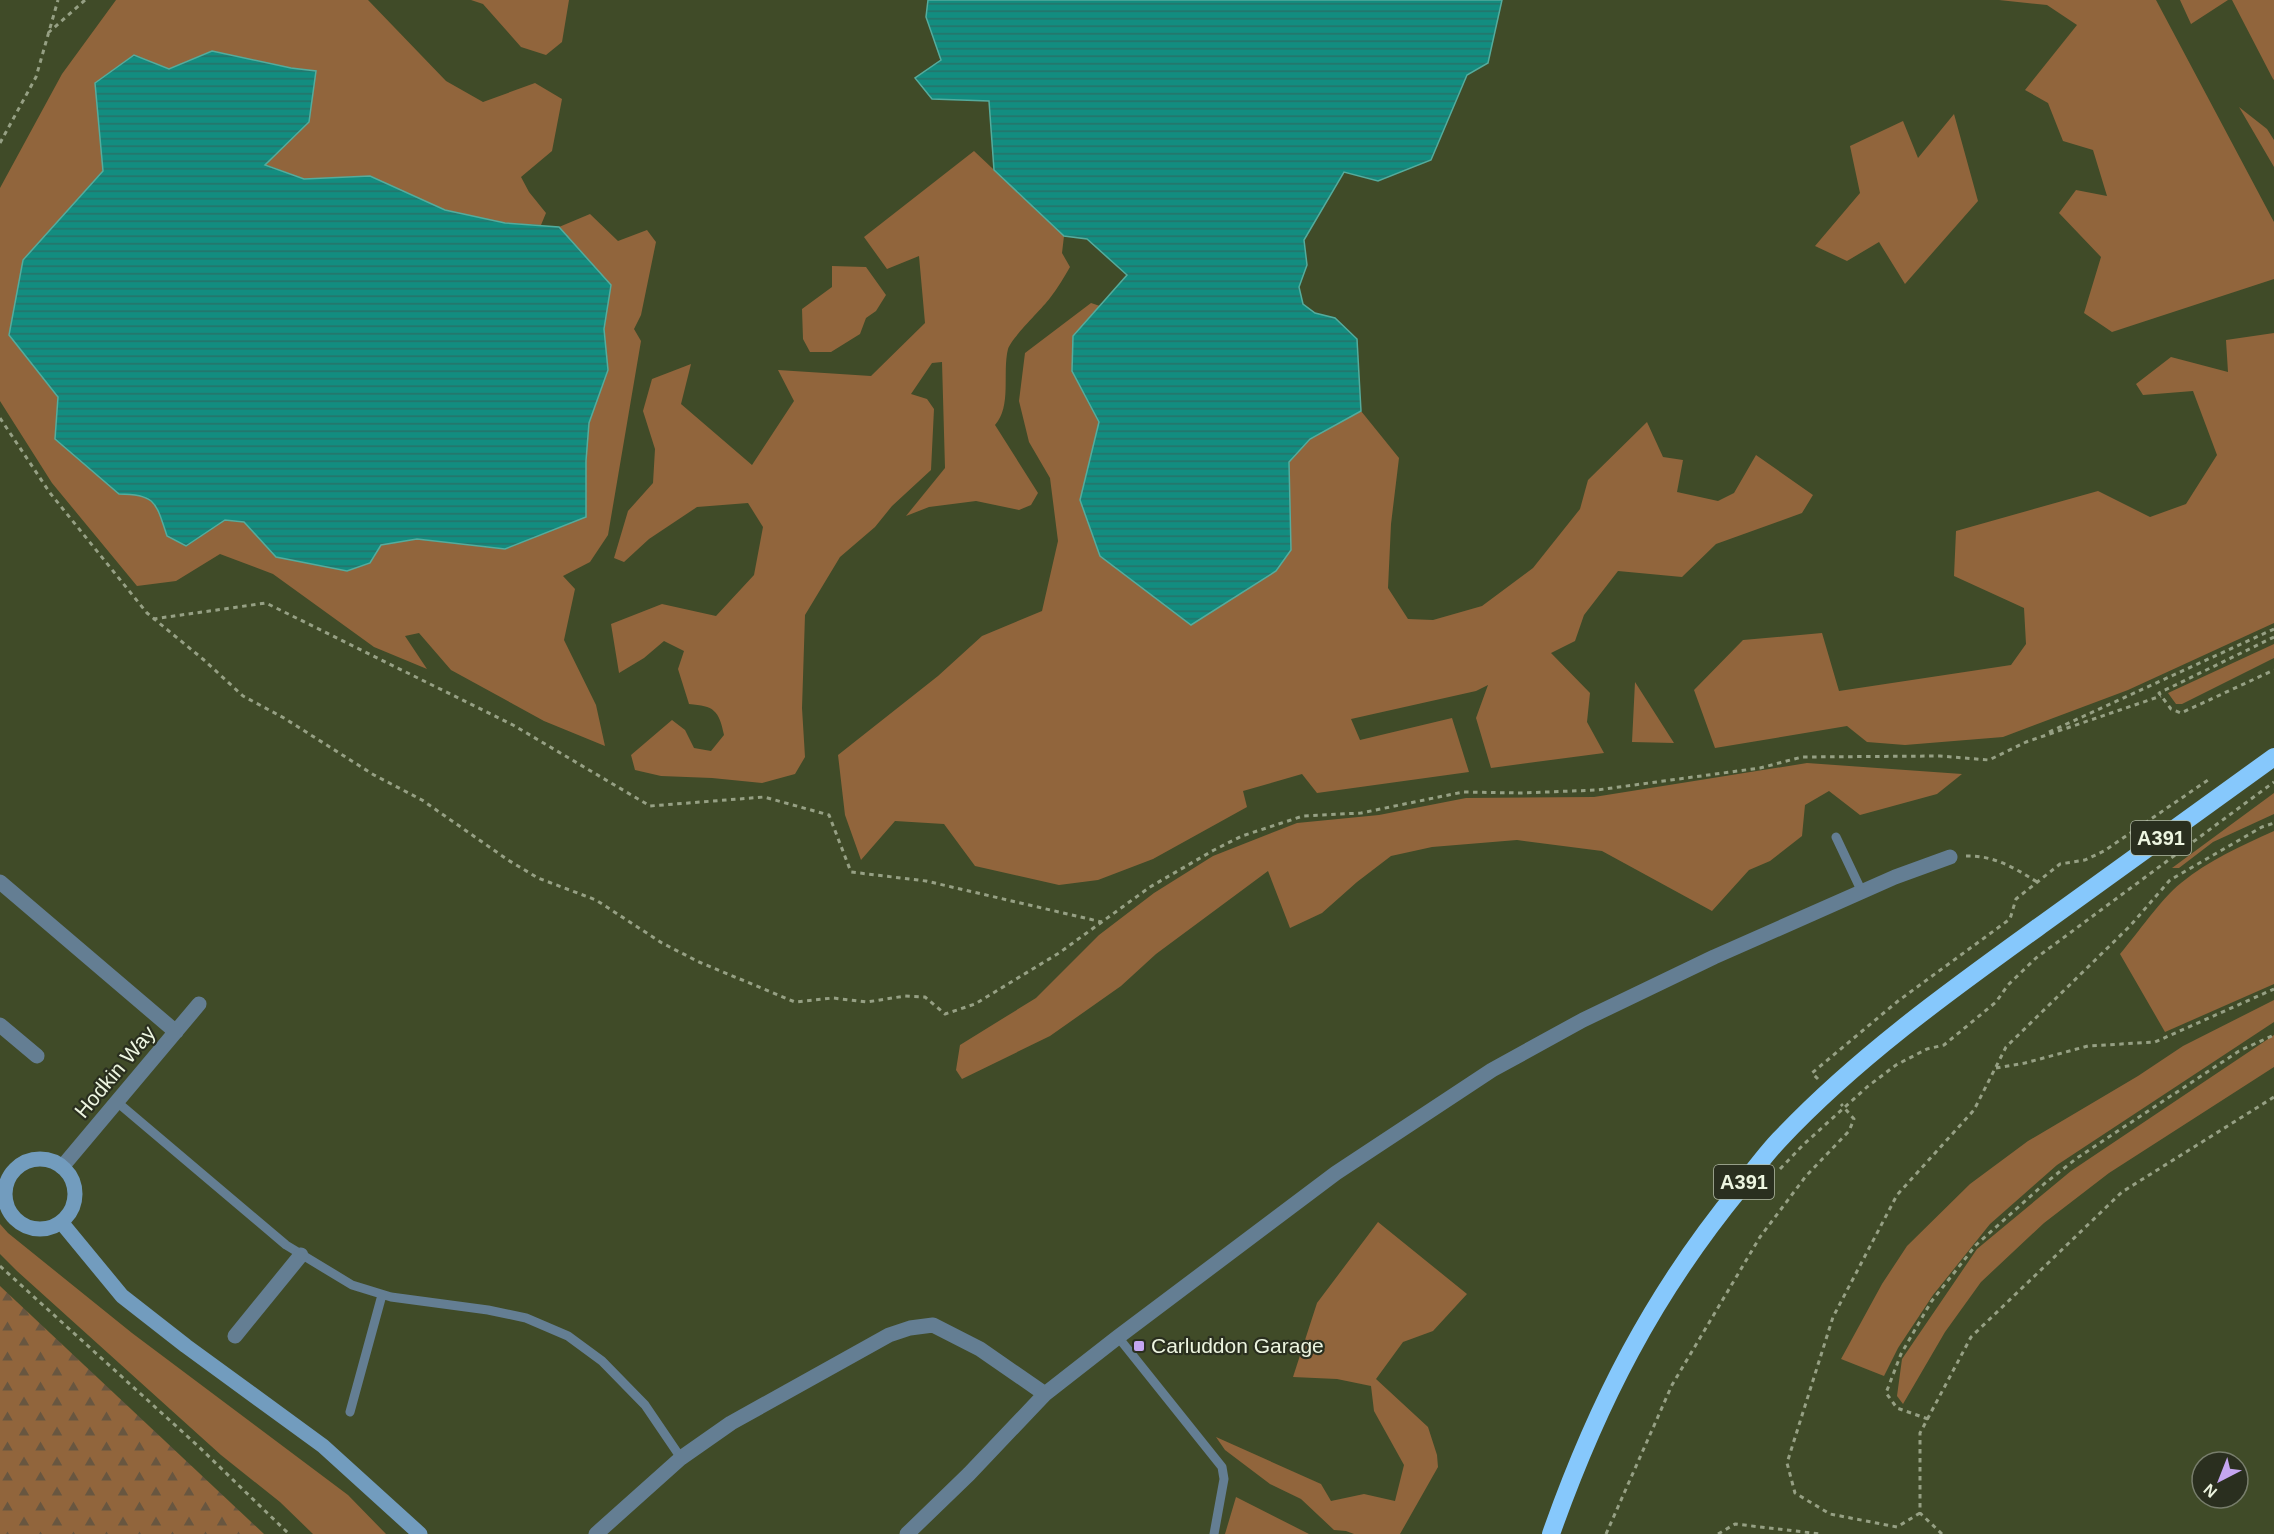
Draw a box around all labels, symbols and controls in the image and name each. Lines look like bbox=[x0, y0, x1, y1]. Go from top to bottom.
road number: A391 bbox=[2131, 821, 2191, 855]
street label: Hodkin Way bbox=[70, 1021, 160, 1122]
road number: A391 bbox=[1714, 1165, 1774, 1199]
place label: Carluddon Garage bbox=[1151, 1334, 1324, 1357]
marker: Carluddon Garage bbox=[1132, 1339, 1146, 1353]
north arrow bbox=[2190, 1450, 2250, 1510]
text: N bbox=[2200, 1481, 2220, 1501]

